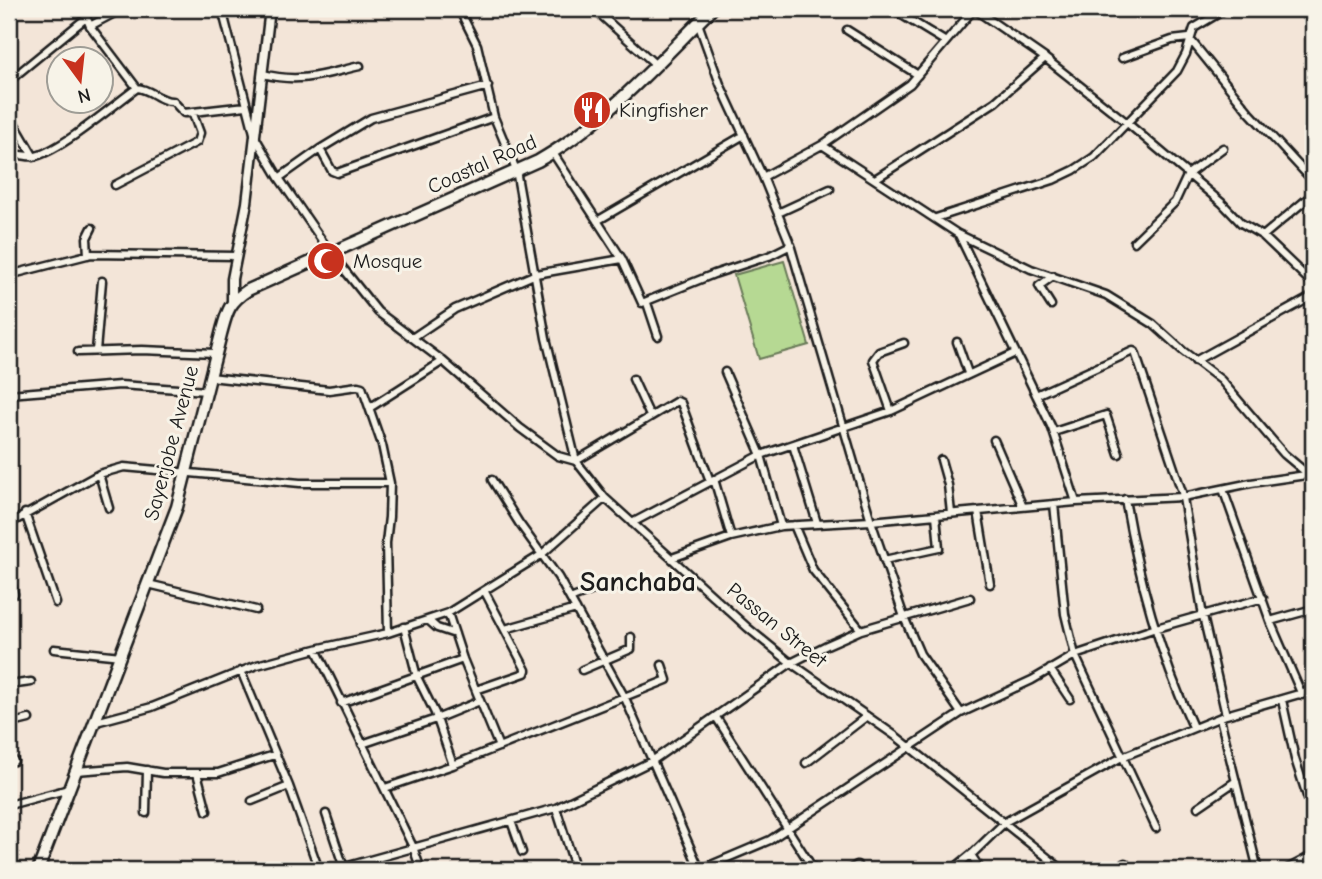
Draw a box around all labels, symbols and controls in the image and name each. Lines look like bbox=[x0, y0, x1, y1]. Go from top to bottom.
north arrow bbox=[46, 46, 116, 116]
text: N bbox=[75, 83, 93, 108]
restaurant icon: Kingfisher bbox=[571, 89, 613, 131]
place label: Kingfisher bbox=[619, 98, 708, 122]
street label: Coastal Road bbox=[424, 129, 540, 199]
mosque icon: Mosque bbox=[305, 240, 347, 282]
place label: Mosque bbox=[353, 249, 422, 273]
street label: Sayerjobe Avenue bbox=[139, 363, 203, 523]
district label: Sanchaba bbox=[580, 566, 696, 598]
street label: Passan Street bbox=[722, 578, 832, 673]

